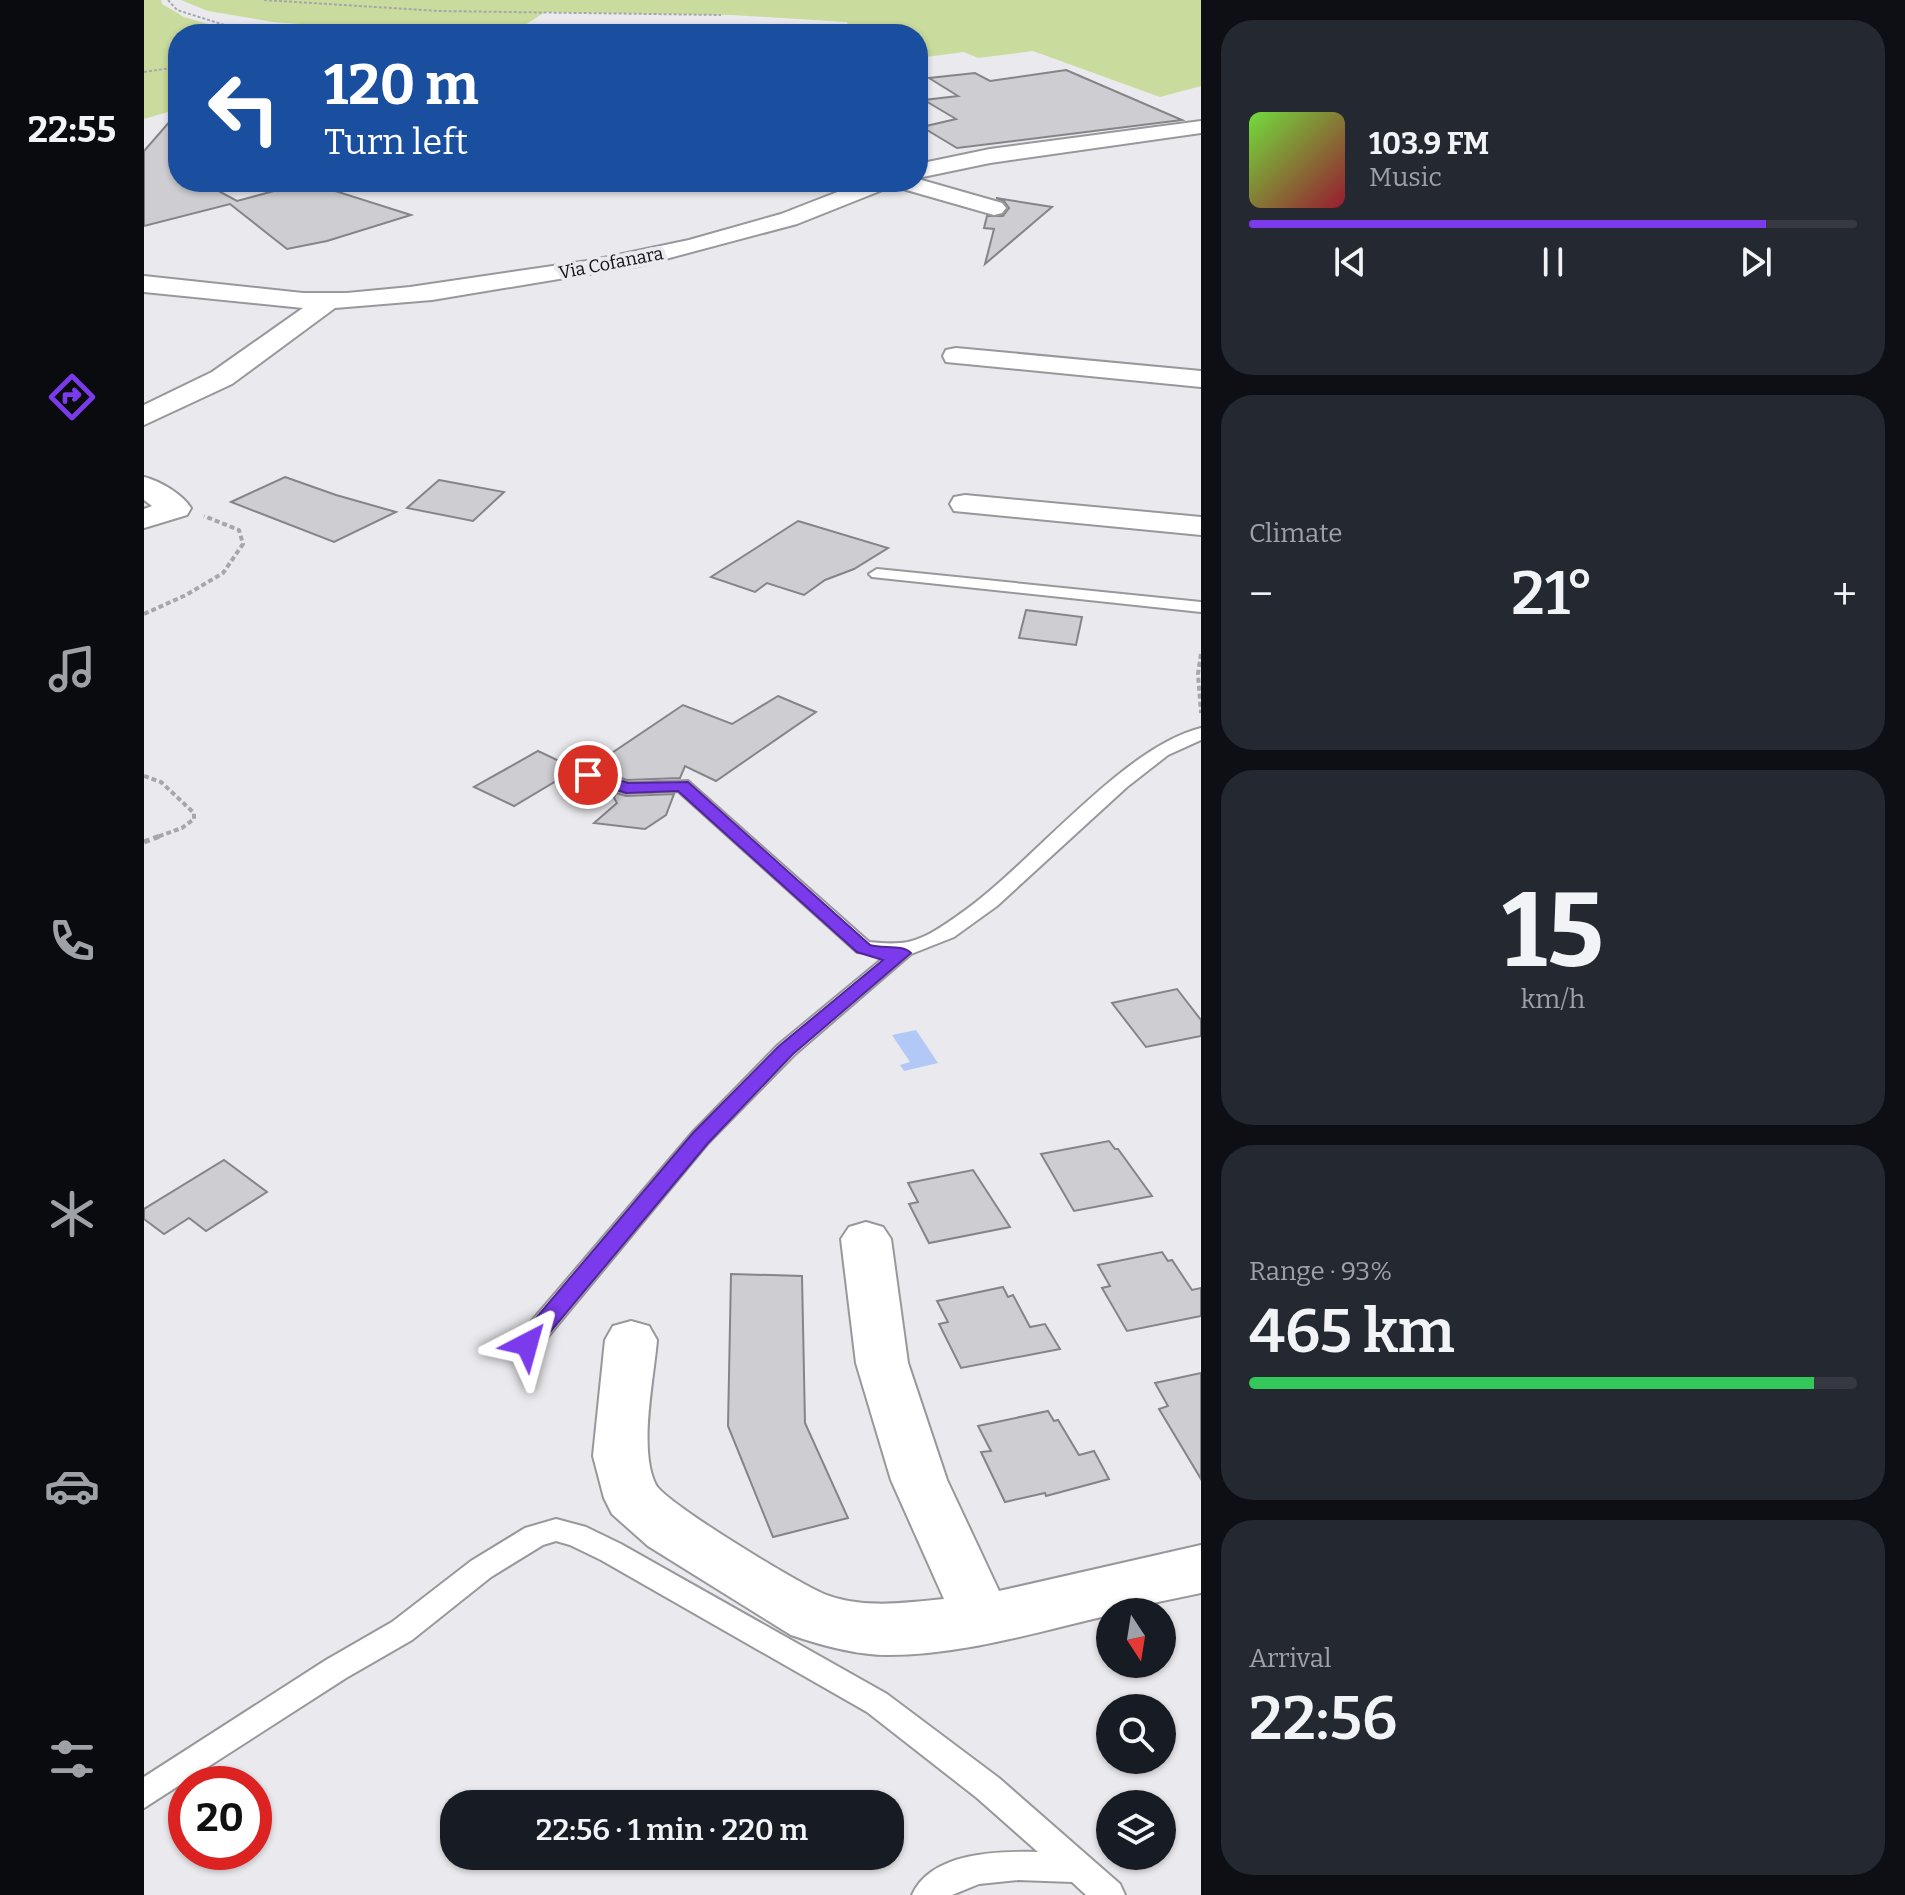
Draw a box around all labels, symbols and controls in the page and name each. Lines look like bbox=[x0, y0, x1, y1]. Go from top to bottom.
text: 120 m bbox=[324, 52, 479, 119]
icon: left bbox=[192, 56, 296, 160]
text: 22:55 bbox=[28, 108, 116, 152]
text: Turn left bbox=[324, 120, 468, 164]
text: 103.9 FM bbox=[1369, 126, 1489, 162]
text: Music bbox=[1369, 162, 1442, 193]
icon: previous bbox=[1328, 240, 1372, 284]
icon: pause bbox=[1531, 240, 1575, 284]
icon: next bbox=[1734, 240, 1778, 284]
street label: Via Cofanara bbox=[557, 242, 665, 284]
icon: directions bbox=[44, 369, 100, 425]
text: Climate bbox=[1249, 518, 1343, 549]
text: 21° bbox=[1511, 558, 1594, 630]
text: − bbox=[1249, 568, 1273, 621]
text: + bbox=[1832, 568, 1857, 621]
icon: music bbox=[44, 641, 100, 697]
pin bbox=[554, 741, 622, 809]
icon: arrive bbox=[566, 753, 610, 797]
text: 15 bbox=[1502, 869, 1604, 994]
icon: phone bbox=[44, 913, 100, 969]
text: km/h bbox=[1521, 984, 1585, 1015]
icon: climate bbox=[44, 1186, 100, 1242]
text: Range · 93% bbox=[1249, 1256, 1392, 1287]
text: 465 km bbox=[1249, 1296, 1455, 1368]
position arrow bbox=[485, 1302, 569, 1386]
icon: car bbox=[44, 1458, 100, 1514]
north arrow bbox=[1096, 1598, 1176, 1678]
map controls bbox=[1096, 1598, 1176, 1870]
text: Arrival bbox=[1249, 1643, 1331, 1674]
text: 22:56 bbox=[1249, 1683, 1397, 1755]
button: search bbox=[1096, 1694, 1176, 1774]
icon: filters bbox=[44, 1731, 100, 1787]
speed limit sign: 20 bbox=[168, 1766, 272, 1870]
button: layers bbox=[1096, 1790, 1176, 1870]
text: 22:56 · 1 min · 220 m bbox=[536, 1812, 808, 1848]

